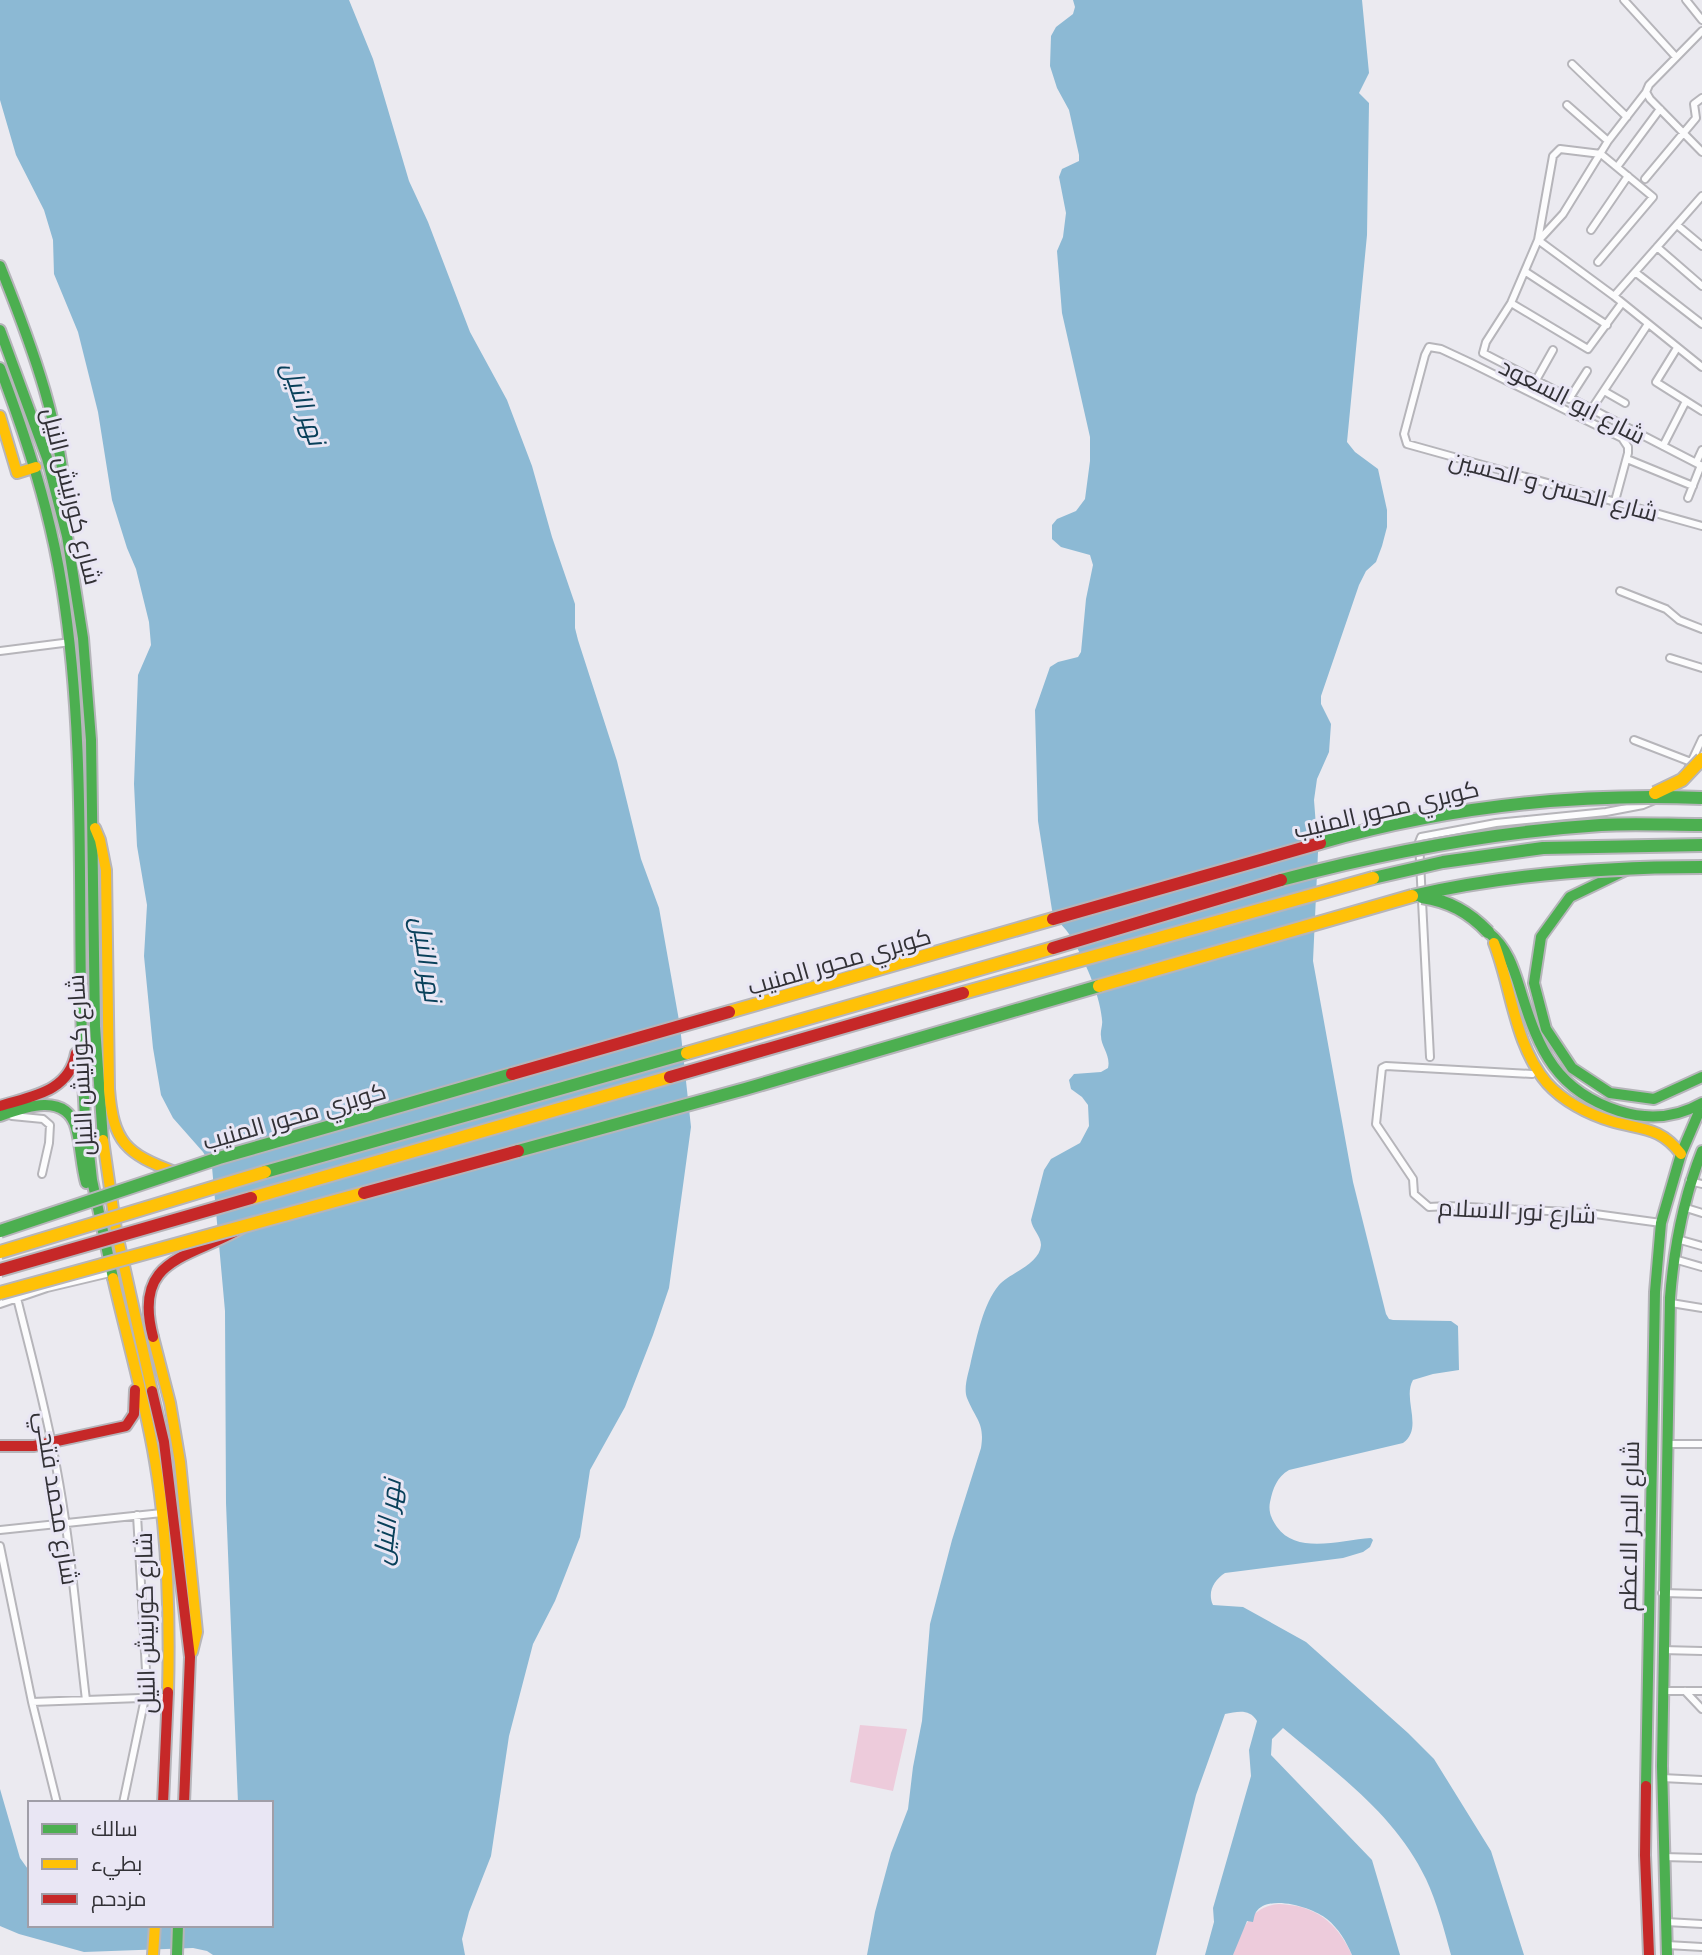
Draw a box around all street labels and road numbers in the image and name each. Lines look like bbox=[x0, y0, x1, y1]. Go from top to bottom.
street label: شارع ابو السعود bbox=[1494, 349, 1652, 452]
street label: شارع كورنيش النيل bbox=[34, 404, 111, 588]
street label: شارع الحسن و الحسين bbox=[1446, 441, 1662, 530]
street label: كوبري محور المنيب bbox=[1290, 771, 1483, 848]
street label: كوبري محور المنيب bbox=[743, 918, 935, 1005]
street label: شارع كورنيش النيل bbox=[58, 973, 101, 1156]
street label: كوبري محور المنيب bbox=[198, 1073, 390, 1160]
street label: شارع نور الاسلام bbox=[1437, 1189, 1597, 1232]
street label: شارع محمد فتحي bbox=[24, 1409, 88, 1588]
street label: شارع البحر الاعظم bbox=[1610, 1440, 1647, 1612]
street label: شارع كورنيش النيل bbox=[126, 1532, 163, 1714]

